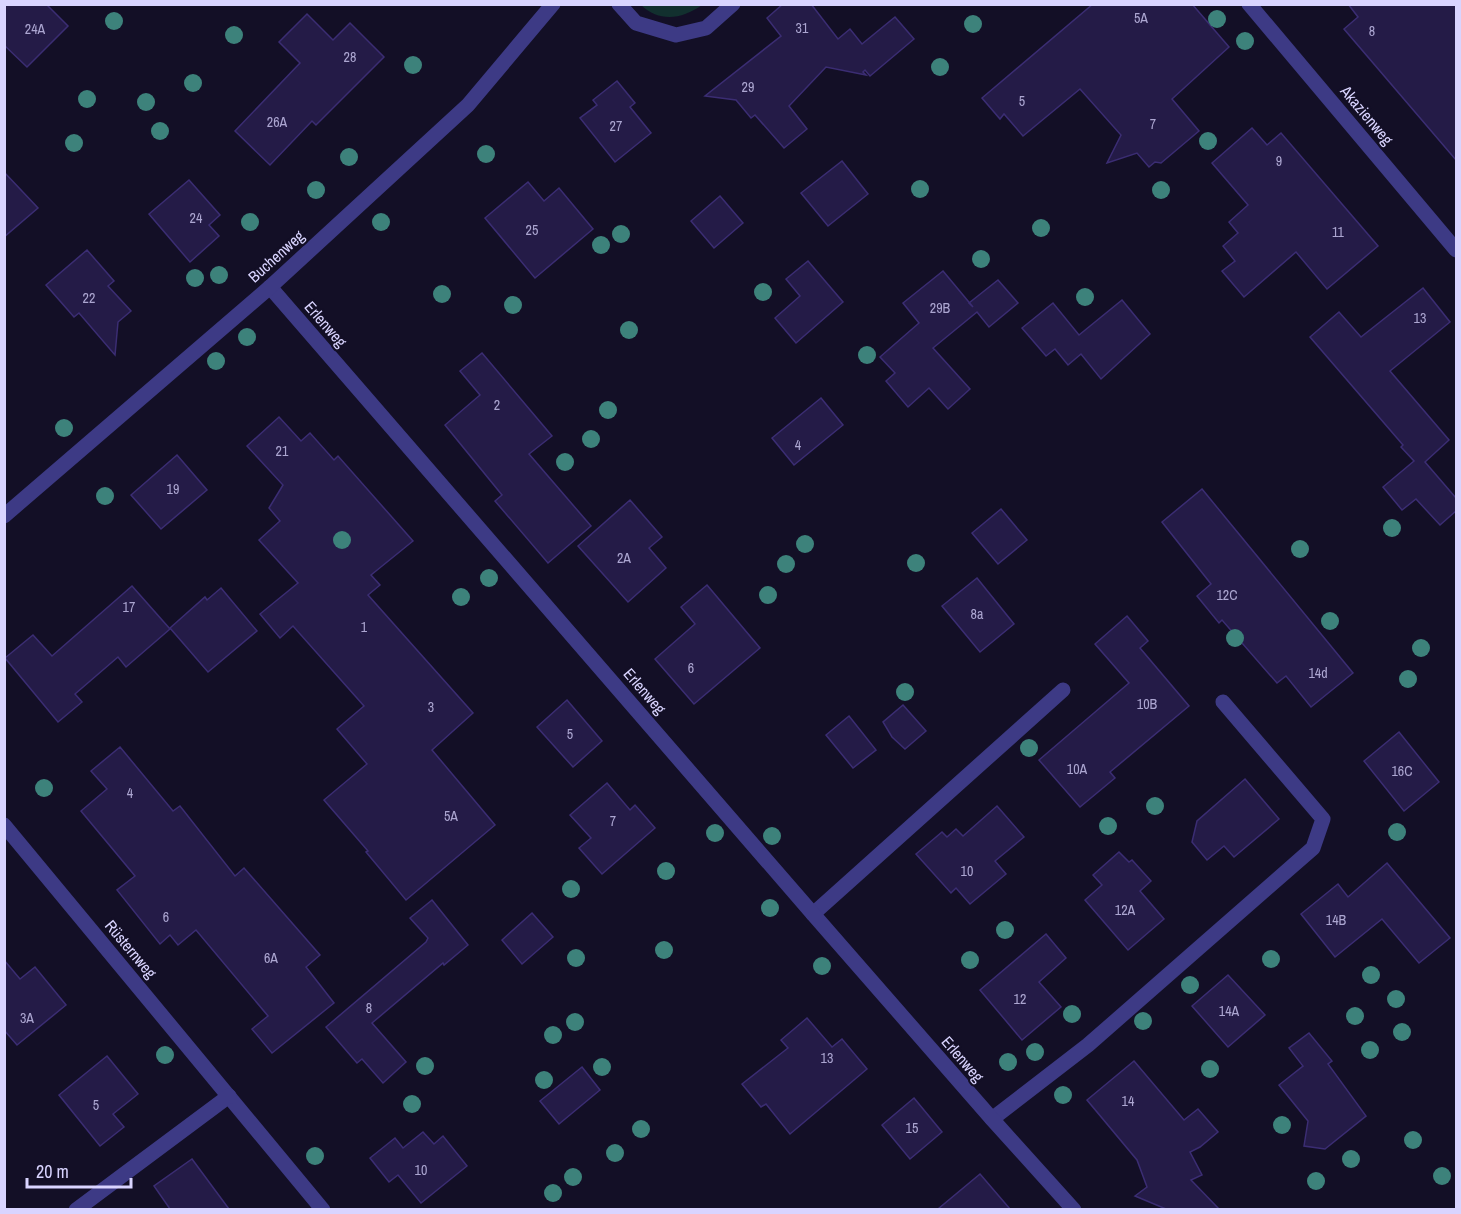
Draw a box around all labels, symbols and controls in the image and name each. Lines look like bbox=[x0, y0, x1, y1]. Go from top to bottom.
house number: 5A bbox=[1134, 9, 1148, 27]
house number: 31 bbox=[796, 19, 809, 37]
house number: 24A bbox=[25, 20, 46, 38]
house number: 8 bbox=[1369, 22, 1375, 40]
house number: 28 bbox=[344, 48, 356, 66]
house number: 29 bbox=[742, 78, 754, 96]
street label: Akazienweg bbox=[1335, 80, 1399, 150]
house number: 5 bbox=[1019, 92, 1025, 110]
house number: 26A bbox=[267, 113, 288, 131]
house number: 7 bbox=[1150, 115, 1156, 133]
house number: 27 bbox=[610, 117, 622, 135]
house number: 9 bbox=[1276, 152, 1282, 170]
house number: 24 bbox=[190, 209, 203, 227]
house number: 25 bbox=[526, 221, 538, 239]
house number: 11 bbox=[1332, 223, 1345, 241]
street label: Buchenweg bbox=[243, 224, 309, 287]
house number: 22 bbox=[83, 289, 95, 307]
street label: Erlenweg bbox=[300, 296, 353, 352]
house number: 29B bbox=[930, 299, 951, 317]
house number: 13 bbox=[1414, 309, 1426, 327]
house number: 2 bbox=[494, 396, 500, 414]
house number: 4 bbox=[795, 436, 802, 454]
house number: 21 bbox=[276, 442, 289, 460]
house number: 19 bbox=[167, 480, 179, 498]
house number: 2A bbox=[617, 549, 631, 567]
house number: 12C bbox=[1216, 586, 1238, 604]
house number: 17 bbox=[123, 598, 135, 616]
house number: 8a bbox=[971, 605, 984, 623]
house number: 1 bbox=[361, 618, 368, 636]
house number: 6 bbox=[688, 659, 694, 677]
street label: Erlenweg bbox=[619, 663, 672, 719]
house number: 14d bbox=[1308, 664, 1328, 682]
house number: 10B bbox=[1137, 695, 1158, 713]
house number: 3 bbox=[428, 698, 434, 716]
house number: 5 bbox=[567, 725, 573, 743]
house number: 10A bbox=[1067, 760, 1088, 778]
house number: 16C bbox=[1391, 762, 1413, 780]
house number: 4 bbox=[127, 784, 134, 802]
house number: 5A bbox=[444, 807, 458, 825]
house number: 7 bbox=[610, 812, 616, 830]
house number: 10 bbox=[961, 862, 973, 880]
house number: 12A bbox=[1115, 901, 1136, 919]
house number: 6 bbox=[163, 908, 169, 926]
house number: 14B bbox=[1326, 911, 1347, 929]
street label: Rüsternweg bbox=[100, 915, 162, 983]
house number: 6A bbox=[264, 949, 278, 967]
house number: 12 bbox=[1014, 990, 1026, 1008]
house number: 8 bbox=[366, 999, 372, 1017]
house number: 14A bbox=[1219, 1002, 1240, 1020]
house number: 3A bbox=[20, 1009, 34, 1027]
street label: Erlenweg bbox=[937, 1031, 990, 1087]
house number: 13 bbox=[821, 1049, 833, 1067]
house number: 14 bbox=[1122, 1092, 1135, 1110]
house number: 5 bbox=[93, 1096, 99, 1114]
house number: 15 bbox=[906, 1119, 918, 1137]
scale bar bbox=[27, 1151, 130, 1189]
text: 20 m bbox=[36, 1159, 69, 1184]
house number: 10 bbox=[415, 1161, 427, 1179]

